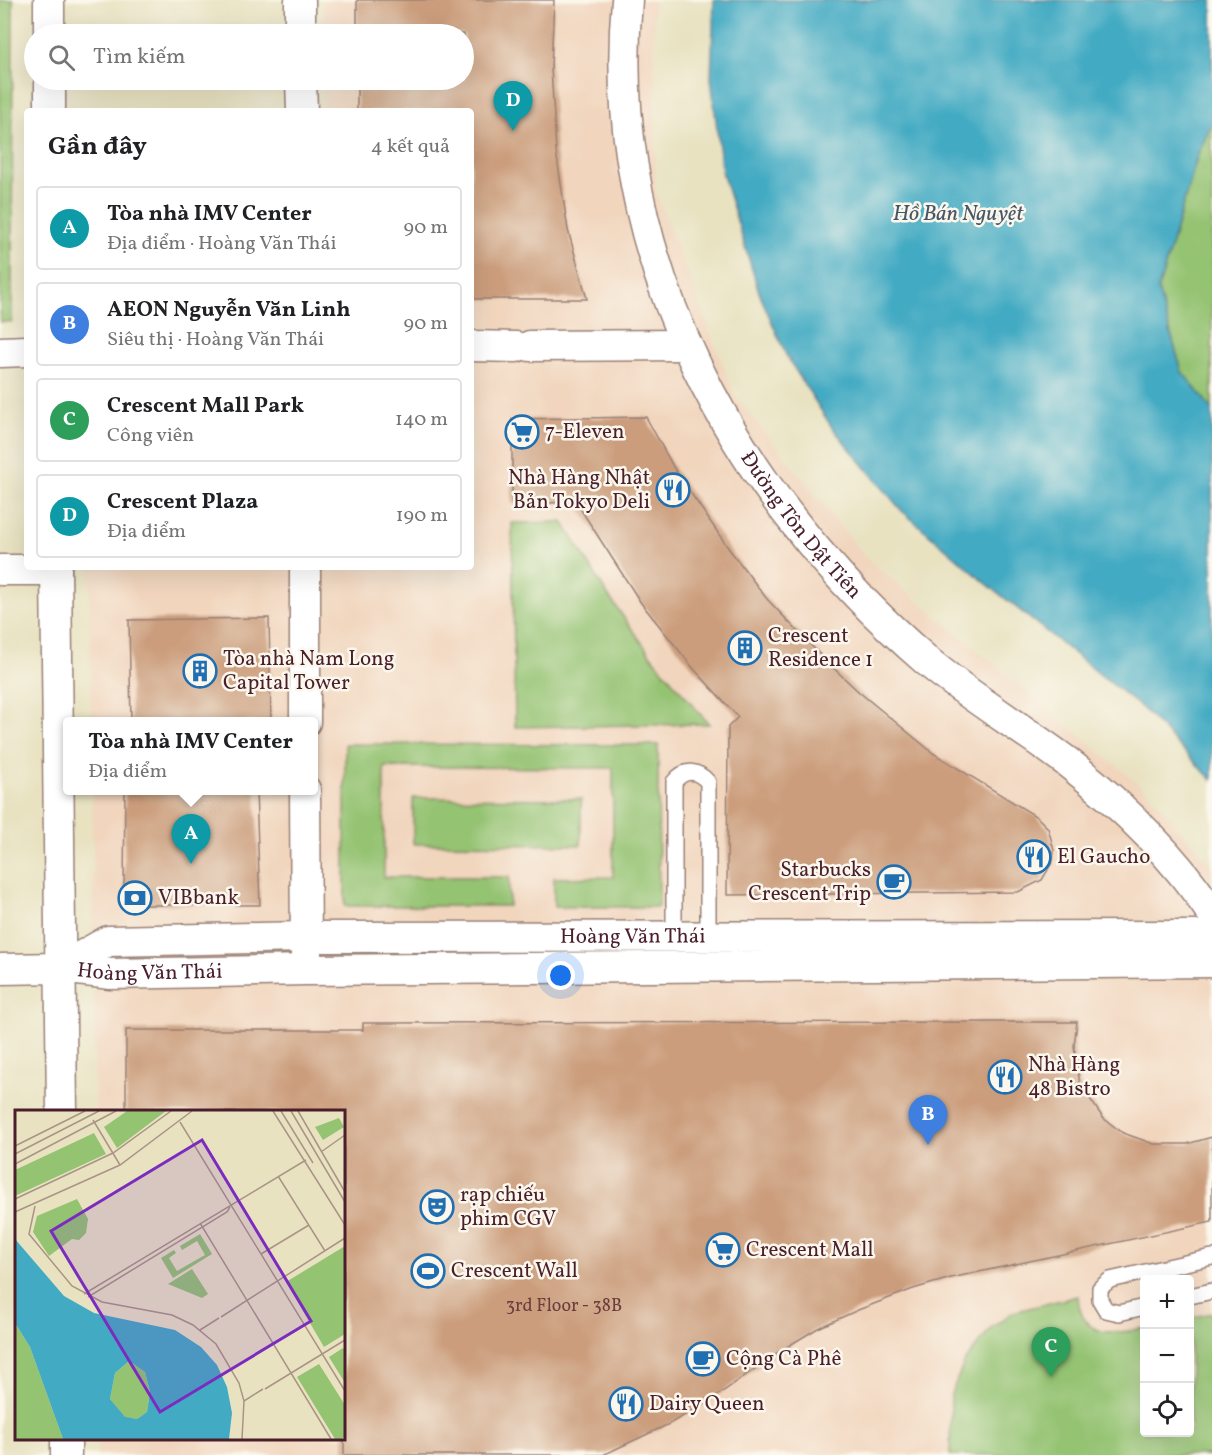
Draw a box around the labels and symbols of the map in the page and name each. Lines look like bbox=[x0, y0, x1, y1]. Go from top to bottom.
pin: D bbox=[494, 82, 532, 131]
water label: Hồ Bán Nguyệt bbox=[893, 199, 1024, 230]
supermarket icon: 7-Eleven bbox=[504, 414, 540, 450]
place label: 7-Eleven bbox=[545, 418, 625, 447]
street label: Đường Tôn Dật Tiên bbox=[733, 445, 868, 606]
place label: Nhà Hàng Nhật Bản Tokyo Deli bbox=[508, 464, 650, 517]
restaurant icon: Nhà Hàng Nhật Bản Tokyo Deli bbox=[655, 472, 691, 508]
place label: Crescent Residence 1 bbox=[768, 622, 873, 675]
building icon: Crescent Residence 1 bbox=[727, 630, 763, 666]
place label: Tòa nhà Nam Long Capital Tower bbox=[223, 645, 394, 698]
building icon: Tòa nhà Nam Long Capital Tower bbox=[182, 653, 218, 689]
pin: A bbox=[172, 814, 210, 864]
restaurant icon: El Gaucho bbox=[1016, 839, 1052, 875]
place label: El Gaucho bbox=[1057, 843, 1150, 872]
place label: Starbucks Crescent Trip bbox=[748, 856, 871, 909]
cafe icon: Starbucks Crescent Trip bbox=[876, 864, 912, 900]
bank icon: VIBbank bbox=[117, 880, 153, 916]
place label: VIBbank bbox=[158, 884, 239, 913]
street label: Hoàng Văn Thái bbox=[560, 922, 706, 951]
street label: Hoàng Văn Thái bbox=[75, 956, 223, 989]
your location bbox=[546, 961, 575, 990]
place label: Nhà Hàng 48 Bistro bbox=[1028, 1051, 1120, 1104]
restaurant icon: Nhà Hàng 48 Bistro bbox=[987, 1059, 1023, 1095]
pin: B bbox=[908, 1096, 948, 1145]
inset map bbox=[15, 1110, 345, 1440]
place label: rạp chiếu phim CGV bbox=[460, 1181, 556, 1234]
theatre icon: rạp chiếu phim CGV bbox=[419, 1189, 455, 1225]
supermarket icon: Crescent Mall bbox=[705, 1232, 741, 1268]
place label: Crescent Mall bbox=[746, 1236, 873, 1265]
sports icon: Crescent Wall bbox=[410, 1253, 446, 1289]
place label: Crescent Wall bbox=[451, 1257, 578, 1286]
house number: 3rd Floor - 38B bbox=[506, 1294, 622, 1319]
pin: C bbox=[1032, 1328, 1070, 1377]
cafe icon: Cộng Cà Phê bbox=[685, 1341, 721, 1377]
place label: Cộng Cà Phê bbox=[726, 1345, 841, 1374]
restaurant icon: Dairy Queen bbox=[608, 1386, 644, 1422]
place label: Dairy Queen bbox=[649, 1390, 764, 1419]

